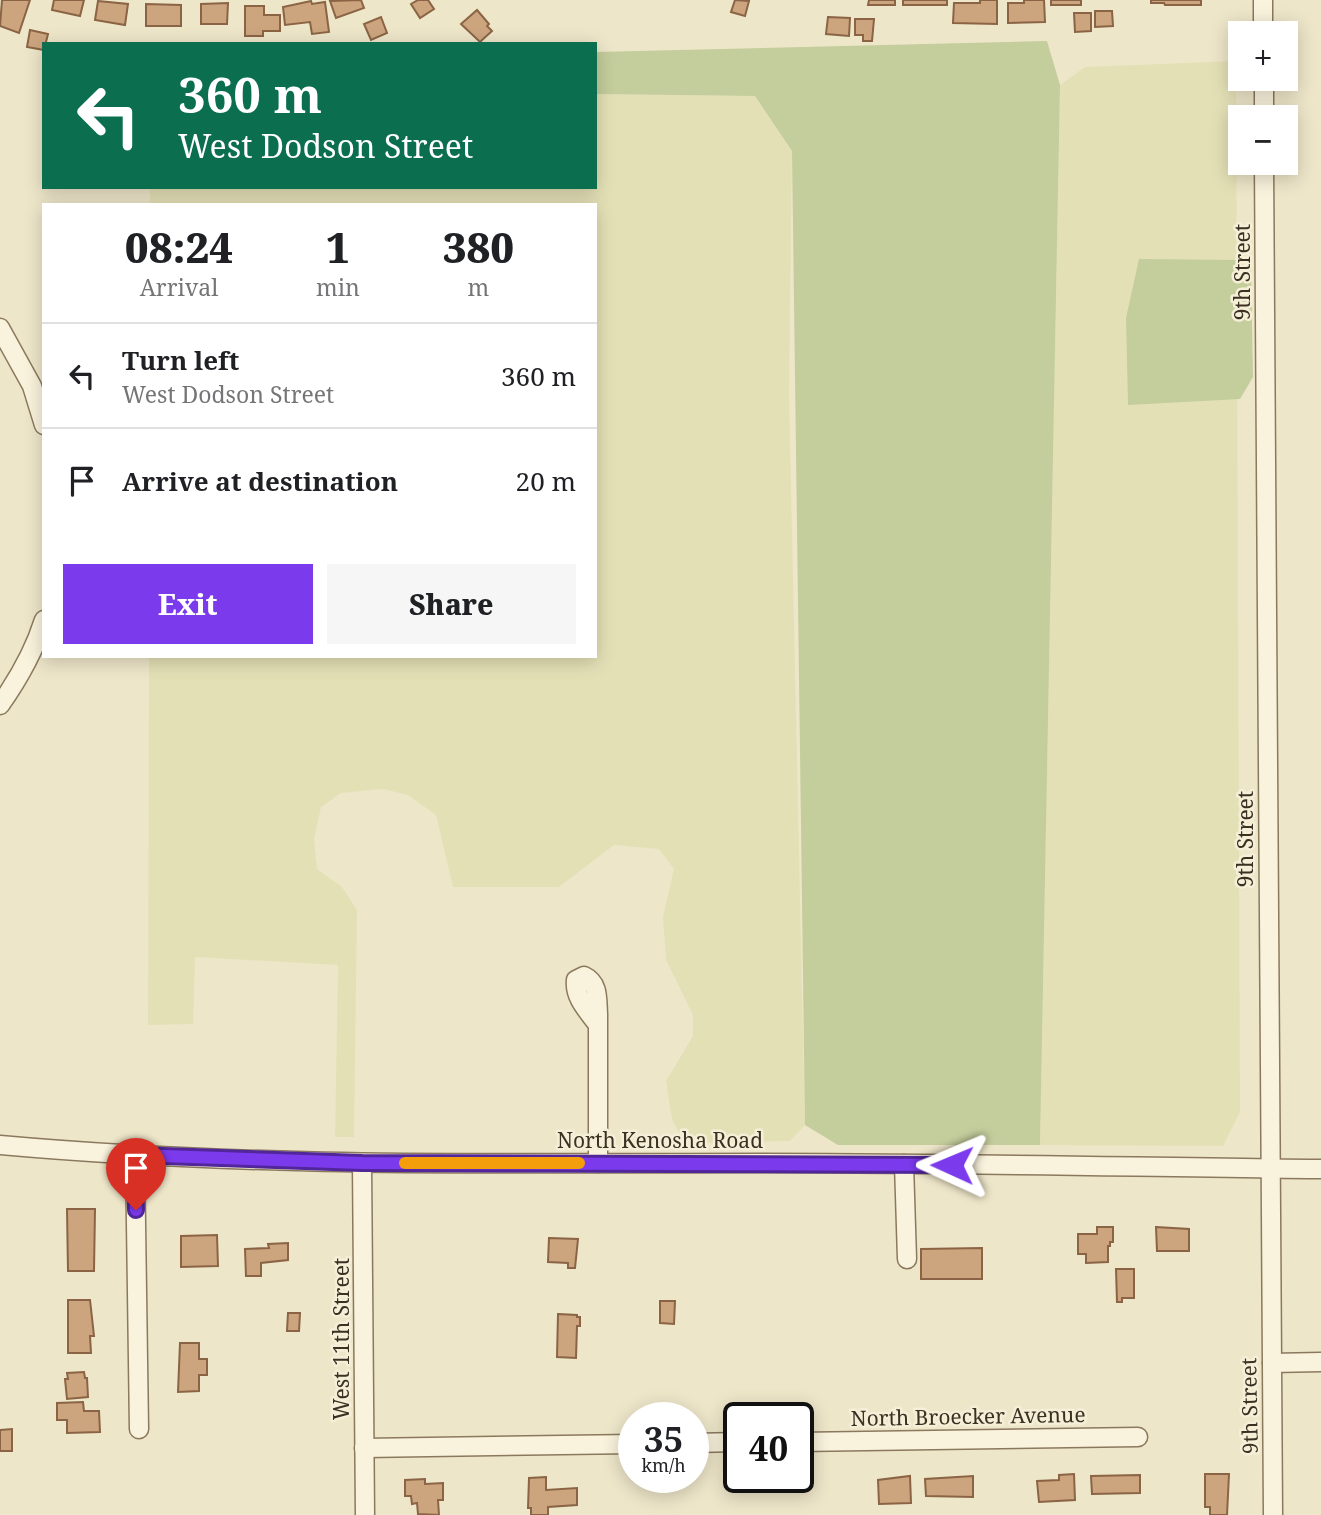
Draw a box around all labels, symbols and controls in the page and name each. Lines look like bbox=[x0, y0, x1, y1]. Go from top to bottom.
map controls bbox=[1228, 21, 1298, 175]
button: + bbox=[1228, 21, 1298, 91]
text: 360 m bbox=[178, 61, 322, 127]
icon: left bbox=[63, 70, 154, 161]
button: − bbox=[1228, 105, 1298, 175]
text: West Dodson Street bbox=[178, 124, 473, 167]
text: 08:24 bbox=[125, 218, 233, 275]
text: 1 bbox=[326, 218, 350, 275]
text: 380 bbox=[443, 218, 514, 275]
street label: 9th Street bbox=[1228, 224, 1256, 320]
text: Arrival bbox=[140, 271, 218, 303]
text: min bbox=[316, 271, 360, 303]
text: m bbox=[468, 271, 489, 303]
text: Turn left bbox=[122, 342, 239, 378]
icon: left bbox=[63, 357, 101, 395]
text: 360 m bbox=[501, 358, 576, 394]
text: West Dodson Street bbox=[122, 378, 334, 410]
icon: arrive bbox=[63, 462, 101, 500]
text: Arrive at destination bbox=[122, 463, 398, 499]
text: 20 m bbox=[516, 463, 576, 499]
button: Exit bbox=[63, 564, 313, 644]
button: Share bbox=[327, 564, 576, 644]
street label: 9th Street bbox=[1231, 791, 1259, 887]
street label: North Kenosha Road bbox=[557, 1126, 763, 1154]
position arrow bbox=[915, 1128, 989, 1202]
pin bbox=[106, 1138, 166, 1210]
icon: arrive bbox=[117, 1149, 155, 1187]
street label: West 11th Street bbox=[327, 1258, 355, 1420]
street label: 9th Street bbox=[1234, 1358, 1264, 1454]
street label: North Broecker Avenue bbox=[850, 1400, 1086, 1432]
speed limit sign: 40 bbox=[723, 1402, 814, 1493]
text: 35 bbox=[644, 1415, 683, 1462]
text: km/h bbox=[641, 1453, 686, 1477]

